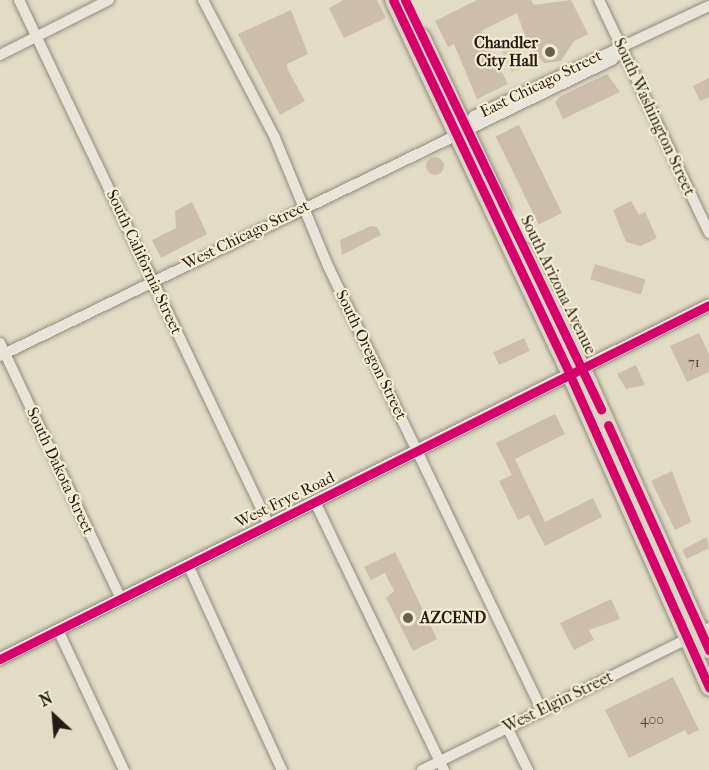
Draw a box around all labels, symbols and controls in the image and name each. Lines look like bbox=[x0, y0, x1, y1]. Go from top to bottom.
place label: Chandler City Hall bbox=[474, 33, 538, 71]
street label: South Washington Street bbox=[609, 35, 699, 199]
marker: Chandler City Hall bbox=[543, 45, 557, 59]
street label: East Chicago Street bbox=[477, 46, 605, 122]
street label: South California Street bbox=[102, 187, 186, 337]
street label: West Chicago Street bbox=[179, 196, 313, 274]
street label: South Arizona Avenue bbox=[516, 212, 600, 358]
street label: South Oregon Street bbox=[331, 287, 411, 423]
house number: 71 bbox=[688, 355, 700, 371]
street label: South Dakota Street bbox=[22, 405, 98, 537]
street label: West Frye Road bbox=[232, 468, 338, 532]
place label: AZCEND bbox=[420, 608, 486, 628]
marker: AZCEND bbox=[401, 611, 415, 625]
street label: West Elgin Street bbox=[500, 667, 616, 737]
north arrow bbox=[24, 686, 84, 746]
text: N bbox=[36, 688, 56, 711]
house number: 400 bbox=[640, 712, 664, 728]

